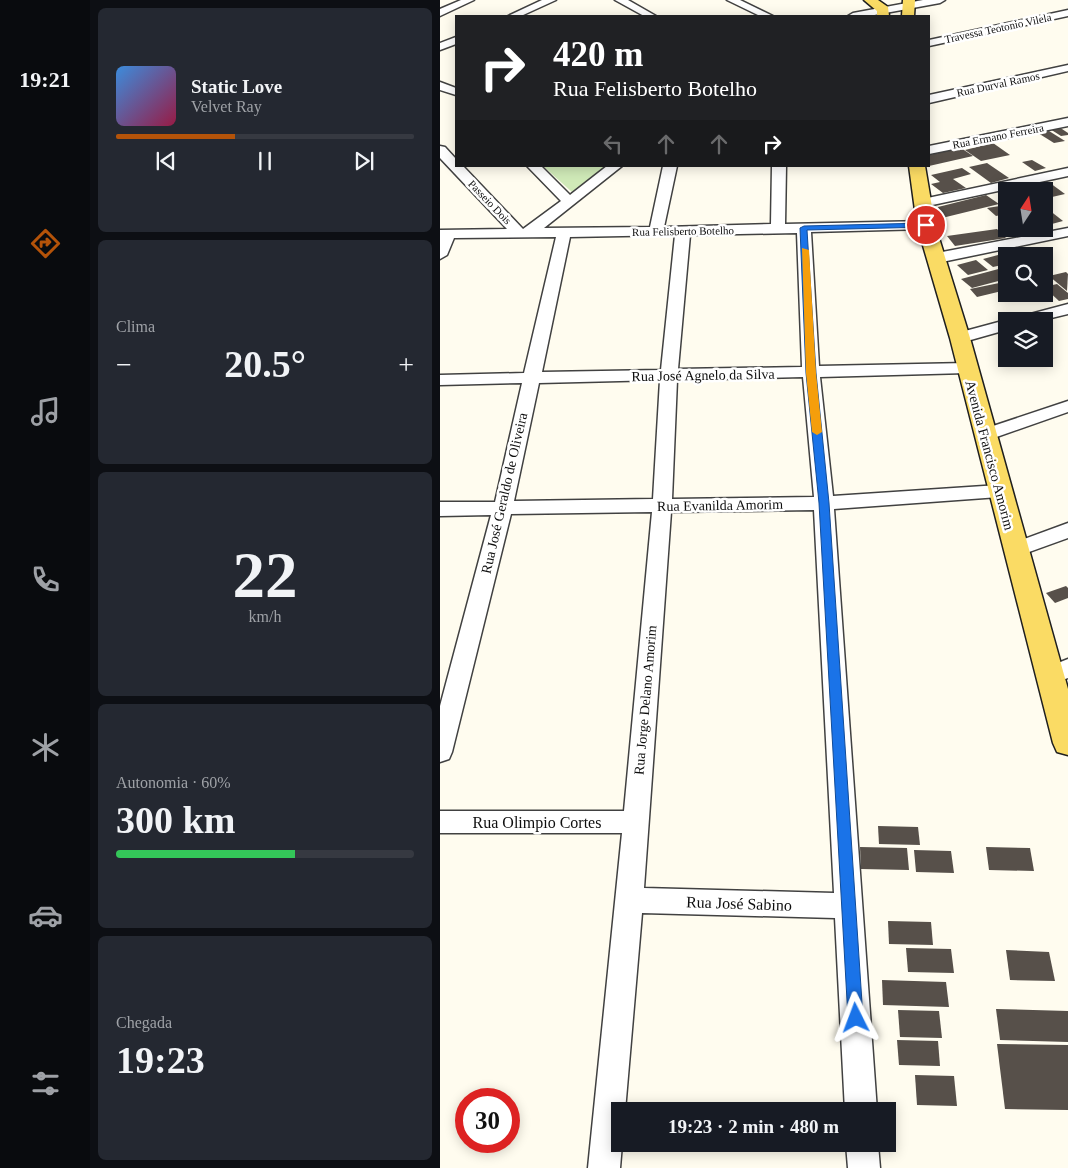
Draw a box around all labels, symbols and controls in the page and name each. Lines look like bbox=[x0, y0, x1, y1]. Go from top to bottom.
street label: Travessa Teotonio Vilela bbox=[943, 11, 1053, 45]
icon: right bbox=[470, 35, 535, 100]
text: 420 m bbox=[553, 35, 643, 74]
text: 19:21 bbox=[19, 67, 71, 92]
street label: Rua Durval Ramos bbox=[956, 69, 1040, 99]
text: Static Love bbox=[191, 76, 282, 97]
text: Rua Felisberto Botelho bbox=[553, 76, 757, 101]
text: Velvet Ray bbox=[191, 98, 262, 115]
street label: Rua Ermano Ferreira bbox=[951, 121, 1045, 151]
icon: left bbox=[599, 130, 627, 158]
icon: ahead bbox=[652, 130, 680, 158]
icon: ahead bbox=[705, 130, 733, 158]
icon: right bbox=[758, 130, 786, 158]
icon: previous bbox=[152, 147, 180, 175]
icon: pause bbox=[251, 147, 279, 175]
icon: next bbox=[350, 147, 378, 175]
street label: Passeio Dois bbox=[466, 177, 514, 227]
north arrow bbox=[998, 182, 1052, 238]
map controls bbox=[998, 182, 1053, 367]
pin bbox=[905, 204, 947, 246]
icon: arrive bbox=[912, 211, 940, 239]
street label: Rua Felisberto Botelho bbox=[632, 224, 735, 238]
icon: directions bbox=[28, 226, 63, 261]
button: search bbox=[998, 247, 1053, 302]
button: layers bbox=[998, 312, 1053, 367]
text: Clima bbox=[116, 318, 155, 335]
text: 20.5° bbox=[224, 343, 306, 385]
text: − bbox=[116, 349, 132, 380]
text: + bbox=[398, 349, 414, 380]
street label: Rua José Agnelo da Silva bbox=[631, 367, 775, 384]
street label: Avenida Francisco Amorim bbox=[962, 379, 1017, 532]
icon: music bbox=[28, 394, 63, 429]
street label: Rua José Geraldo de Oliveira bbox=[479, 410, 531, 575]
street label: Rua Evanilda Amorim bbox=[657, 497, 783, 514]
text: 22 bbox=[233, 539, 298, 611]
icon: phone bbox=[28, 562, 63, 597]
text: km/h bbox=[249, 608, 281, 625]
street label: Rua Jorge Delano Amorim bbox=[631, 624, 660, 776]
icon: climate bbox=[28, 730, 63, 765]
text: Autonomia · 60% bbox=[116, 774, 231, 791]
text: 300 km bbox=[116, 799, 235, 841]
street label: Rua Olimpio Cortes bbox=[473, 814, 601, 832]
street label: Rua José Sabino bbox=[686, 893, 792, 914]
icon: car bbox=[28, 898, 63, 933]
position arrow bbox=[829, 991, 881, 1043]
text: Chegada bbox=[116, 1014, 172, 1031]
text: 19:23 bbox=[116, 1039, 205, 1081]
icon: filters bbox=[28, 1066, 63, 1101]
speed limit sign: 30 bbox=[455, 1088, 520, 1153]
text: 19:23 · 2 min · 480 m bbox=[668, 1116, 839, 1137]

